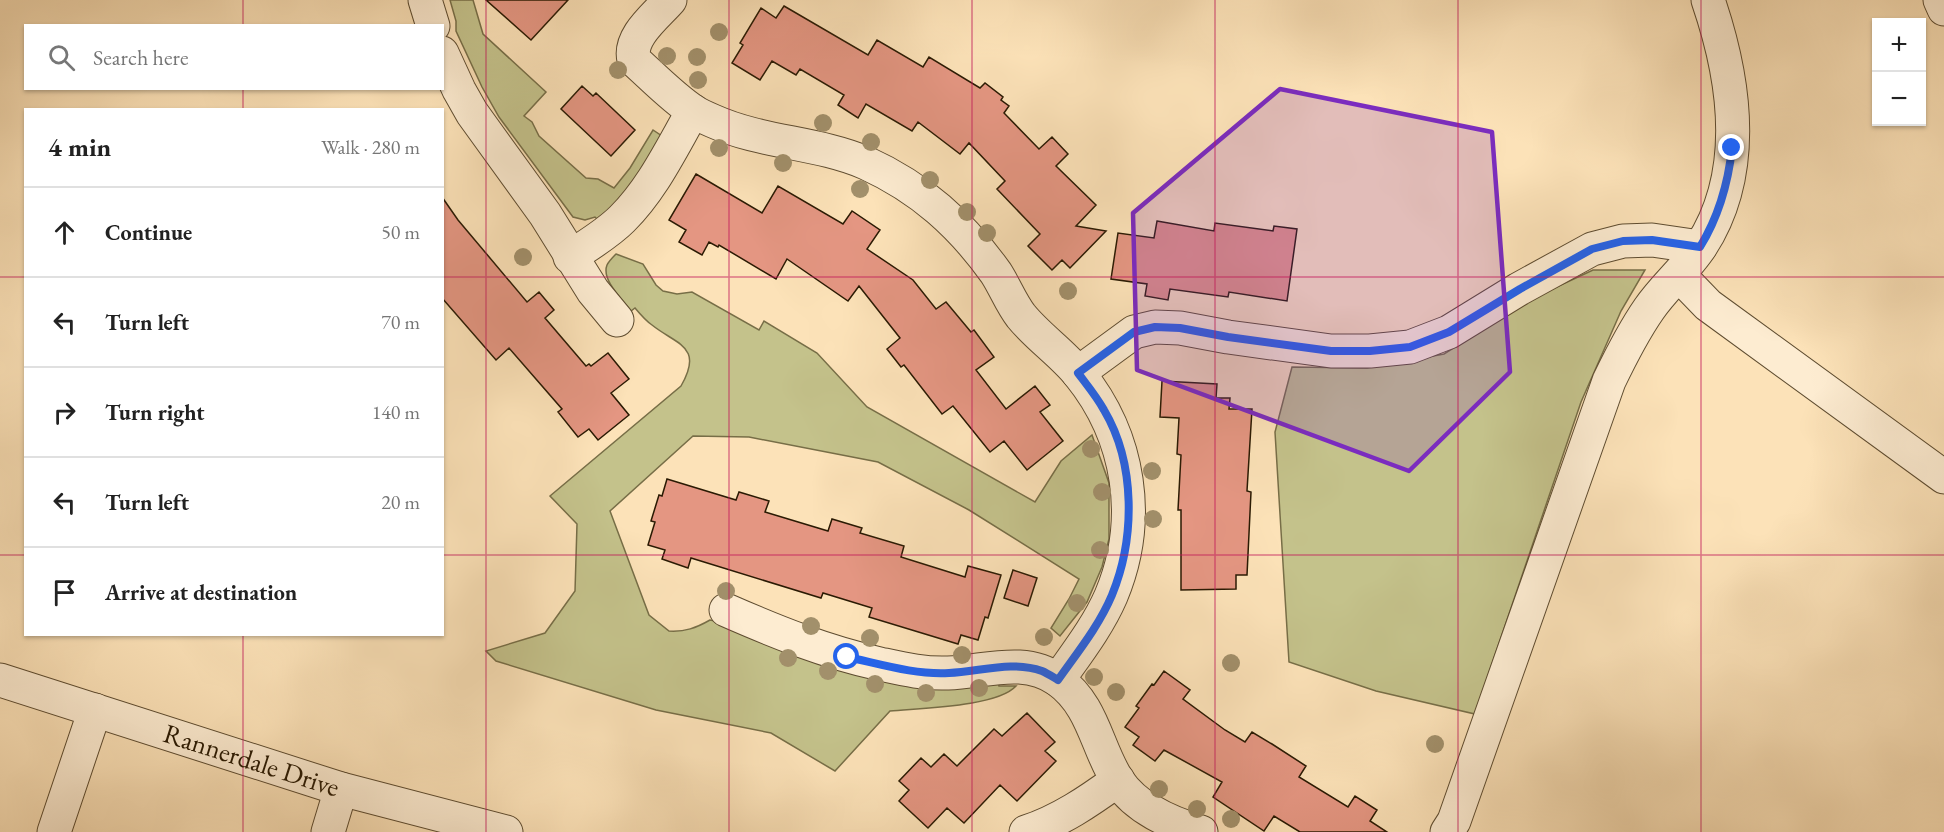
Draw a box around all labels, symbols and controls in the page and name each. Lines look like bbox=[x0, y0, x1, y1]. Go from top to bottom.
map controls bbox=[1872, 18, 1926, 126]
button: + bbox=[1872, 18, 1926, 72]
search box bbox=[24, 24, 444, 90]
icon: search bbox=[45, 41, 78, 74]
text: Search here bbox=[93, 43, 188, 72]
button: − bbox=[1872, 72, 1926, 126]
text: 4 min bbox=[48, 130, 111, 164]
text: Walk · 280 m bbox=[321, 134, 420, 160]
route end bbox=[1718, 134, 1744, 160]
icon: ahead bbox=[48, 216, 81, 249]
text: Continue bbox=[105, 218, 192, 247]
text: 50 m bbox=[381, 219, 420, 245]
icon: left bbox=[48, 306, 81, 339]
text: Turn left bbox=[105, 308, 189, 337]
text: 70 m bbox=[381, 309, 420, 335]
icon: right bbox=[48, 396, 81, 429]
text: Turn right bbox=[105, 398, 204, 427]
text: 140 m bbox=[372, 399, 420, 425]
icon: left bbox=[48, 486, 81, 519]
text: Turn left bbox=[105, 488, 189, 517]
text: 20 m bbox=[381, 489, 420, 515]
icon: arrive bbox=[48, 576, 81, 609]
text: Arrive at destination bbox=[105, 578, 297, 607]
route start bbox=[833, 643, 859, 669]
street label: Rannerdale Drive bbox=[159, 715, 344, 804]

